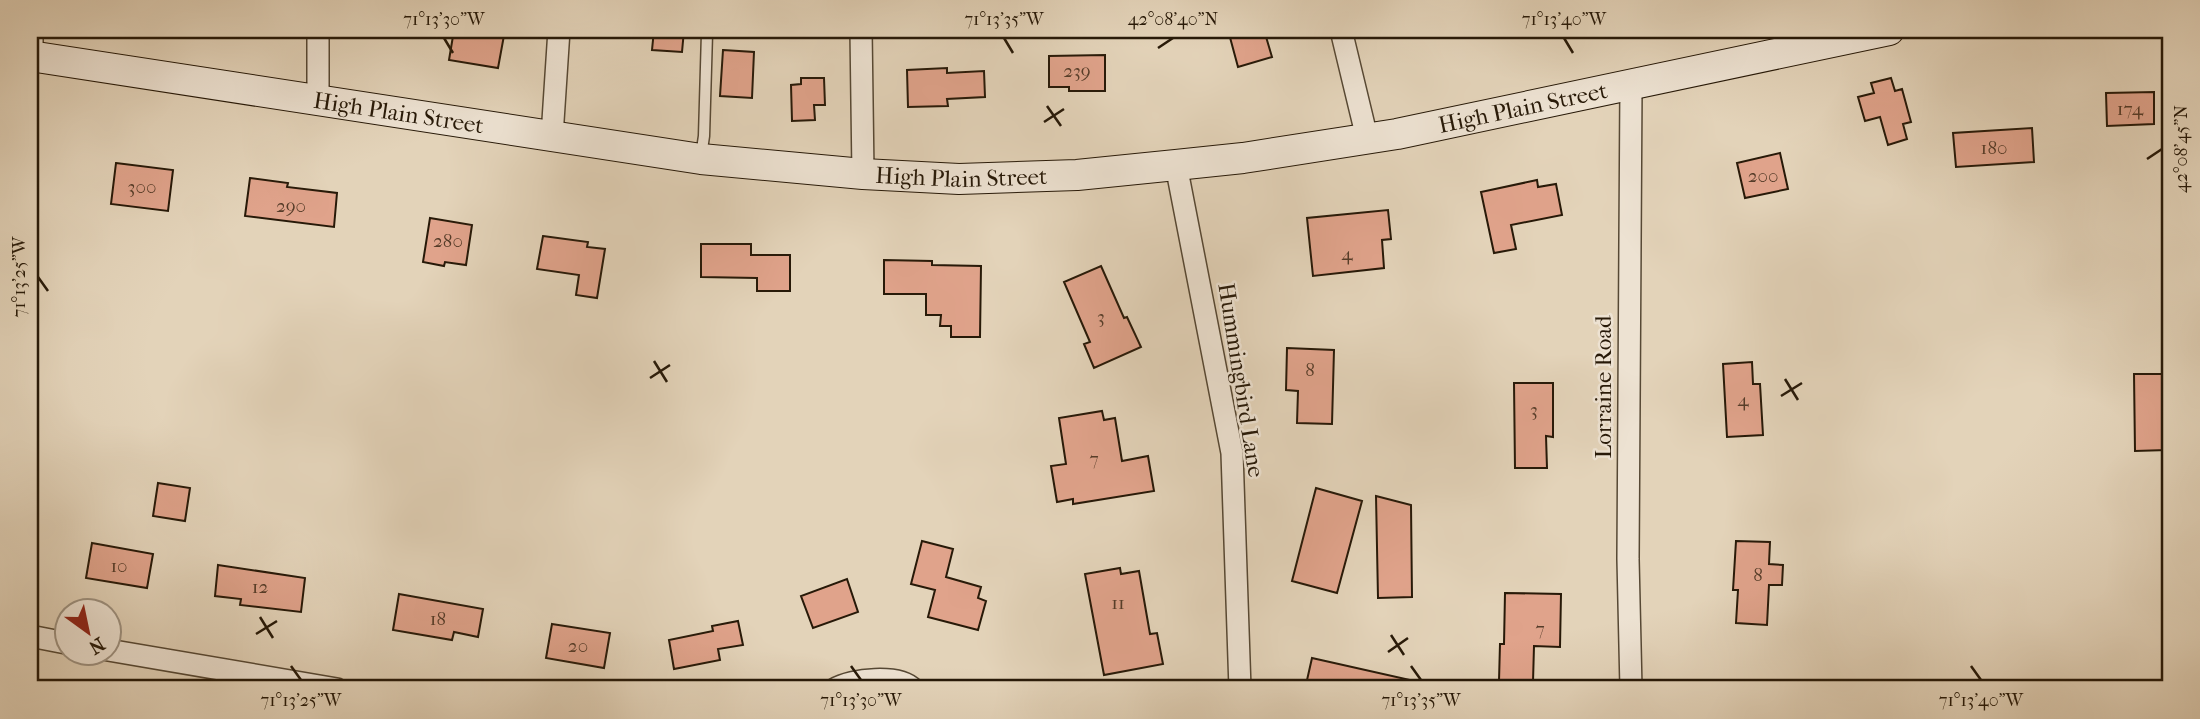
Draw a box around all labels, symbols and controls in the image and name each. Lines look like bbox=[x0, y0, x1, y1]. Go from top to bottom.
text: 71°13'30"W bbox=[403, 9, 486, 30]
text: 71°13'35"W bbox=[964, 9, 1045, 30]
text: 42°08'40"N bbox=[1128, 9, 1219, 30]
text: 71°13'40"W bbox=[1522, 9, 1608, 30]
house number: 239 bbox=[1063, 60, 1091, 82]
street label: High Plain Street bbox=[1436, 76, 1610, 138]
street label: High Plain Street bbox=[312, 86, 486, 139]
house number: 174 bbox=[2117, 98, 2144, 120]
text: 42°08'45"N bbox=[2171, 105, 2192, 193]
house number: 180 bbox=[1981, 137, 2007, 159]
street label: High Plain Street bbox=[875, 161, 1048, 193]
house number: 200 bbox=[1748, 165, 1778, 187]
house number: 300 bbox=[128, 176, 156, 198]
house number: 290 bbox=[276, 195, 306, 217]
house number: 280 bbox=[433, 230, 463, 252]
text: 71°13'25"W bbox=[9, 235, 30, 318]
house number: 4 bbox=[1341, 243, 1353, 265]
street label: Hummingbird Lane bbox=[1212, 281, 1270, 479]
house number: 3 bbox=[1097, 306, 1105, 328]
street label: Lorraine Road bbox=[1590, 315, 1617, 459]
house number: 8 bbox=[1305, 359, 1315, 381]
house number: 4 bbox=[1737, 389, 1749, 411]
house number: 3 bbox=[1530, 399, 1538, 421]
house number: 7 bbox=[1089, 448, 1099, 470]
house number: 10 bbox=[110, 555, 128, 577]
house number: 8 bbox=[1753, 564, 1763, 586]
house number: 12 bbox=[252, 576, 269, 598]
house number: 11 bbox=[1111, 592, 1125, 614]
north arrow bbox=[52, 596, 122, 666]
house number: 18 bbox=[430, 608, 446, 630]
house number: 7 bbox=[1535, 618, 1545, 640]
text: N bbox=[84, 632, 109, 659]
house number: 20 bbox=[568, 635, 588, 657]
text: 71°13'25"W bbox=[260, 690, 343, 711]
text: 71°13'30"W bbox=[820, 690, 903, 711]
text: 71°13'35"W bbox=[1381, 690, 1462, 711]
text: 71°13'40"W bbox=[1939, 690, 2025, 711]

